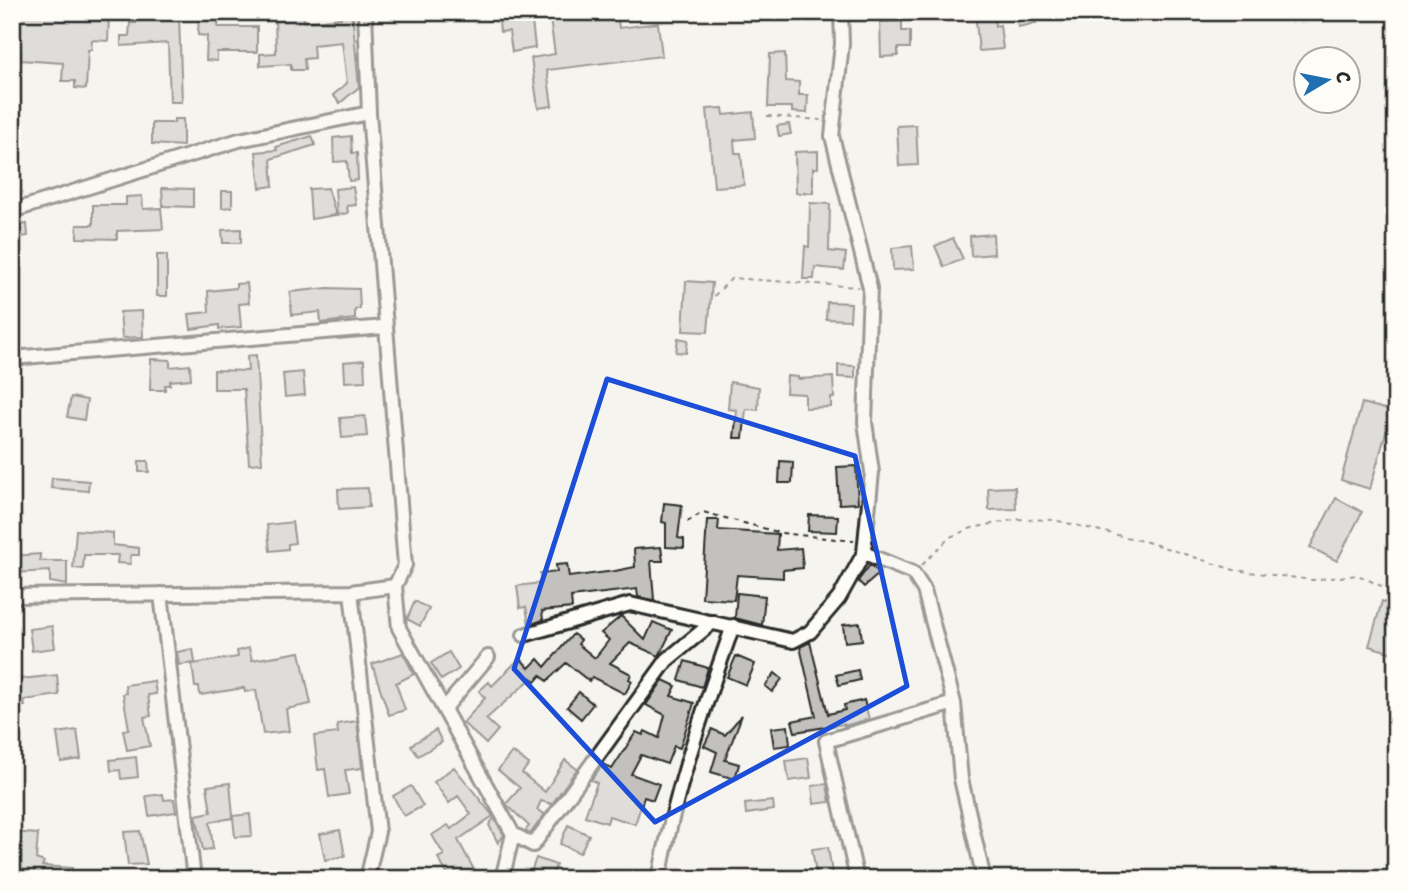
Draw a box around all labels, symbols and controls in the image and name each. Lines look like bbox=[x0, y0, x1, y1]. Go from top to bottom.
north arrow bbox=[1292, 46, 1362, 116]
text: С bbox=[1330, 69, 1357, 85]

